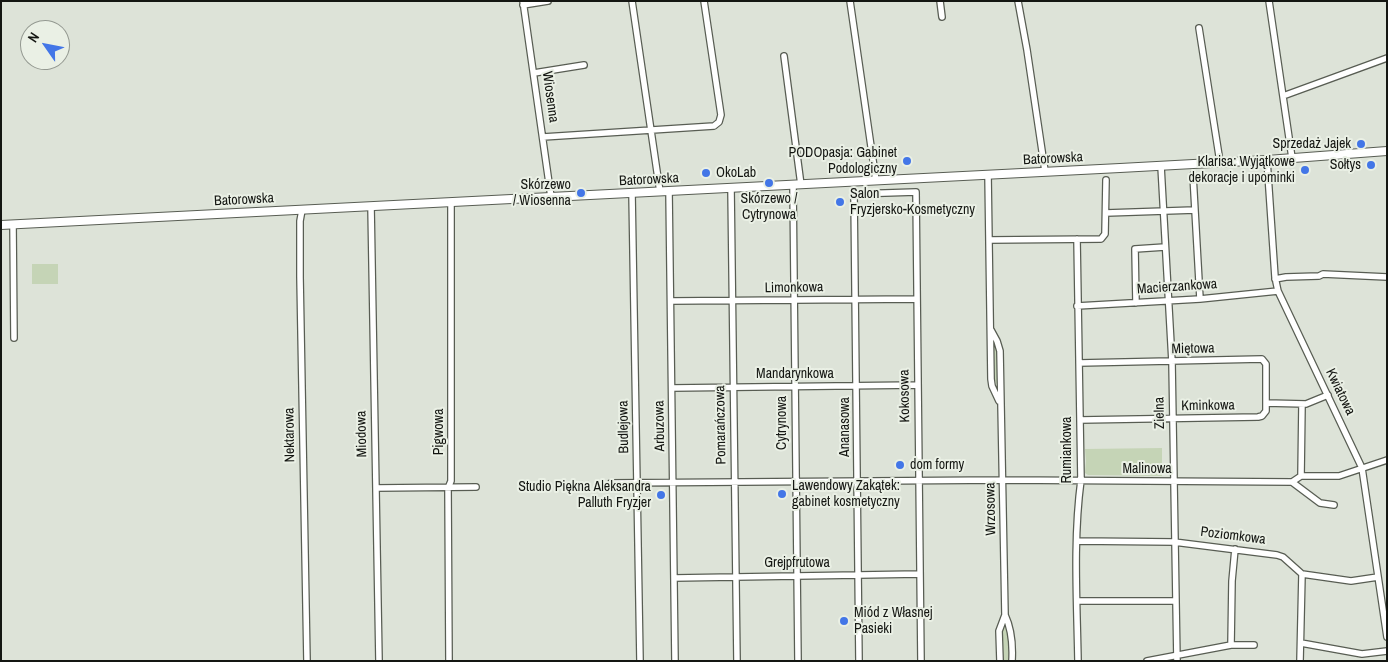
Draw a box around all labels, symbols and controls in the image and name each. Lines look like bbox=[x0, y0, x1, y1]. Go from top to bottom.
north arrow bbox=[20, 20, 70, 70]
text: N bbox=[23, 29, 43, 46]
street label: Wiosenna bbox=[538, 70, 562, 124]
place label: Sprzedaż Jajek bbox=[1273, 136, 1351, 152]
marker: Sprzedaż Jajek bbox=[1355, 138, 1367, 150]
place label: PODOpasja: Gabinet Podologiczny bbox=[789, 145, 897, 178]
street label: Batorowska bbox=[1023, 149, 1083, 169]
place label: Klarisa: Wyjątkowe dekoracje i upominki bbox=[1188, 154, 1295, 186]
marker: PODOpasja: Gabinet Podologiczny bbox=[901, 155, 913, 167]
place label: Sołtys bbox=[1330, 157, 1361, 173]
marker: Sołtys bbox=[1365, 159, 1377, 171]
marker: Klarisa: Wyjątkowe dekoracje i upominki bbox=[1299, 164, 1311, 176]
place label: OkoLab bbox=[716, 165, 756, 181]
marker: OkoLab bbox=[700, 167, 712, 179]
street label: Batorowska bbox=[619, 170, 679, 190]
place label: Skórzewo / Wiosenna bbox=[513, 177, 571, 210]
marker: Skórzewo / Cytrynowa bbox=[763, 177, 775, 189]
place label: Salon Fryzjersko-Kosmetyczny bbox=[850, 186, 975, 218]
marker: Skórzewo / Wiosenna bbox=[575, 187, 587, 199]
street label: Batorowska bbox=[214, 190, 274, 210]
place label: Skórzewo / Cytrynowa bbox=[741, 191, 797, 223]
marker: Salon Fryzjersko-Kosmetyczny bbox=[834, 196, 846, 208]
street label: Macierzankowa bbox=[1136, 276, 1218, 298]
street label: Limonkowa bbox=[765, 279, 823, 297]
street label: Miętowa bbox=[1171, 340, 1215, 358]
street label: Mandarynkowa bbox=[756, 366, 834, 382]
street label: Kwiatowa bbox=[1322, 366, 1358, 418]
street label: Kokosowa bbox=[896, 369, 914, 423]
street label: Pomarańczowa bbox=[712, 385, 730, 465]
street label: Cytrynowa bbox=[774, 396, 790, 450]
street label: Ananasowa bbox=[837, 397, 853, 457]
street label: Zielna bbox=[1151, 397, 1169, 429]
street label: Kminkowa bbox=[1181, 397, 1235, 415]
street label: Budlejowa bbox=[615, 400, 633, 454]
street label: Arbuzowa bbox=[651, 400, 669, 452]
street label: Nektarowa bbox=[281, 407, 299, 463]
street label: Pigwowa bbox=[431, 409, 447, 455]
street label: Miodowa bbox=[353, 411, 371, 457]
street label: Rumiankowa bbox=[1059, 417, 1075, 483]
place label: dom formy bbox=[910, 457, 964, 473]
marker: dom formy bbox=[894, 459, 906, 471]
street label: Malinowa bbox=[1122, 461, 1172, 477]
place label: Lawendowy Zakątek: gabinet kosmetyczny bbox=[792, 478, 900, 511]
place label: Studio Piękna Aleksandra Palluth Fryzjer bbox=[518, 479, 651, 512]
street label: Wrzosowa bbox=[982, 482, 1000, 536]
marker: Lawendowy Zakątek: gabinet kosmetyczny bbox=[776, 488, 788, 500]
marker: Studio Piękna Aleksandra Palluth Fryzjer bbox=[655, 489, 667, 501]
street label: Poziomkowa bbox=[1199, 524, 1267, 548]
street label: Grejpfrutowa bbox=[764, 555, 830, 571]
place label: Miód z Własnej Pasieki bbox=[854, 605, 932, 638]
marker: Miód z Własnej Pasieki bbox=[838, 615, 850, 627]

